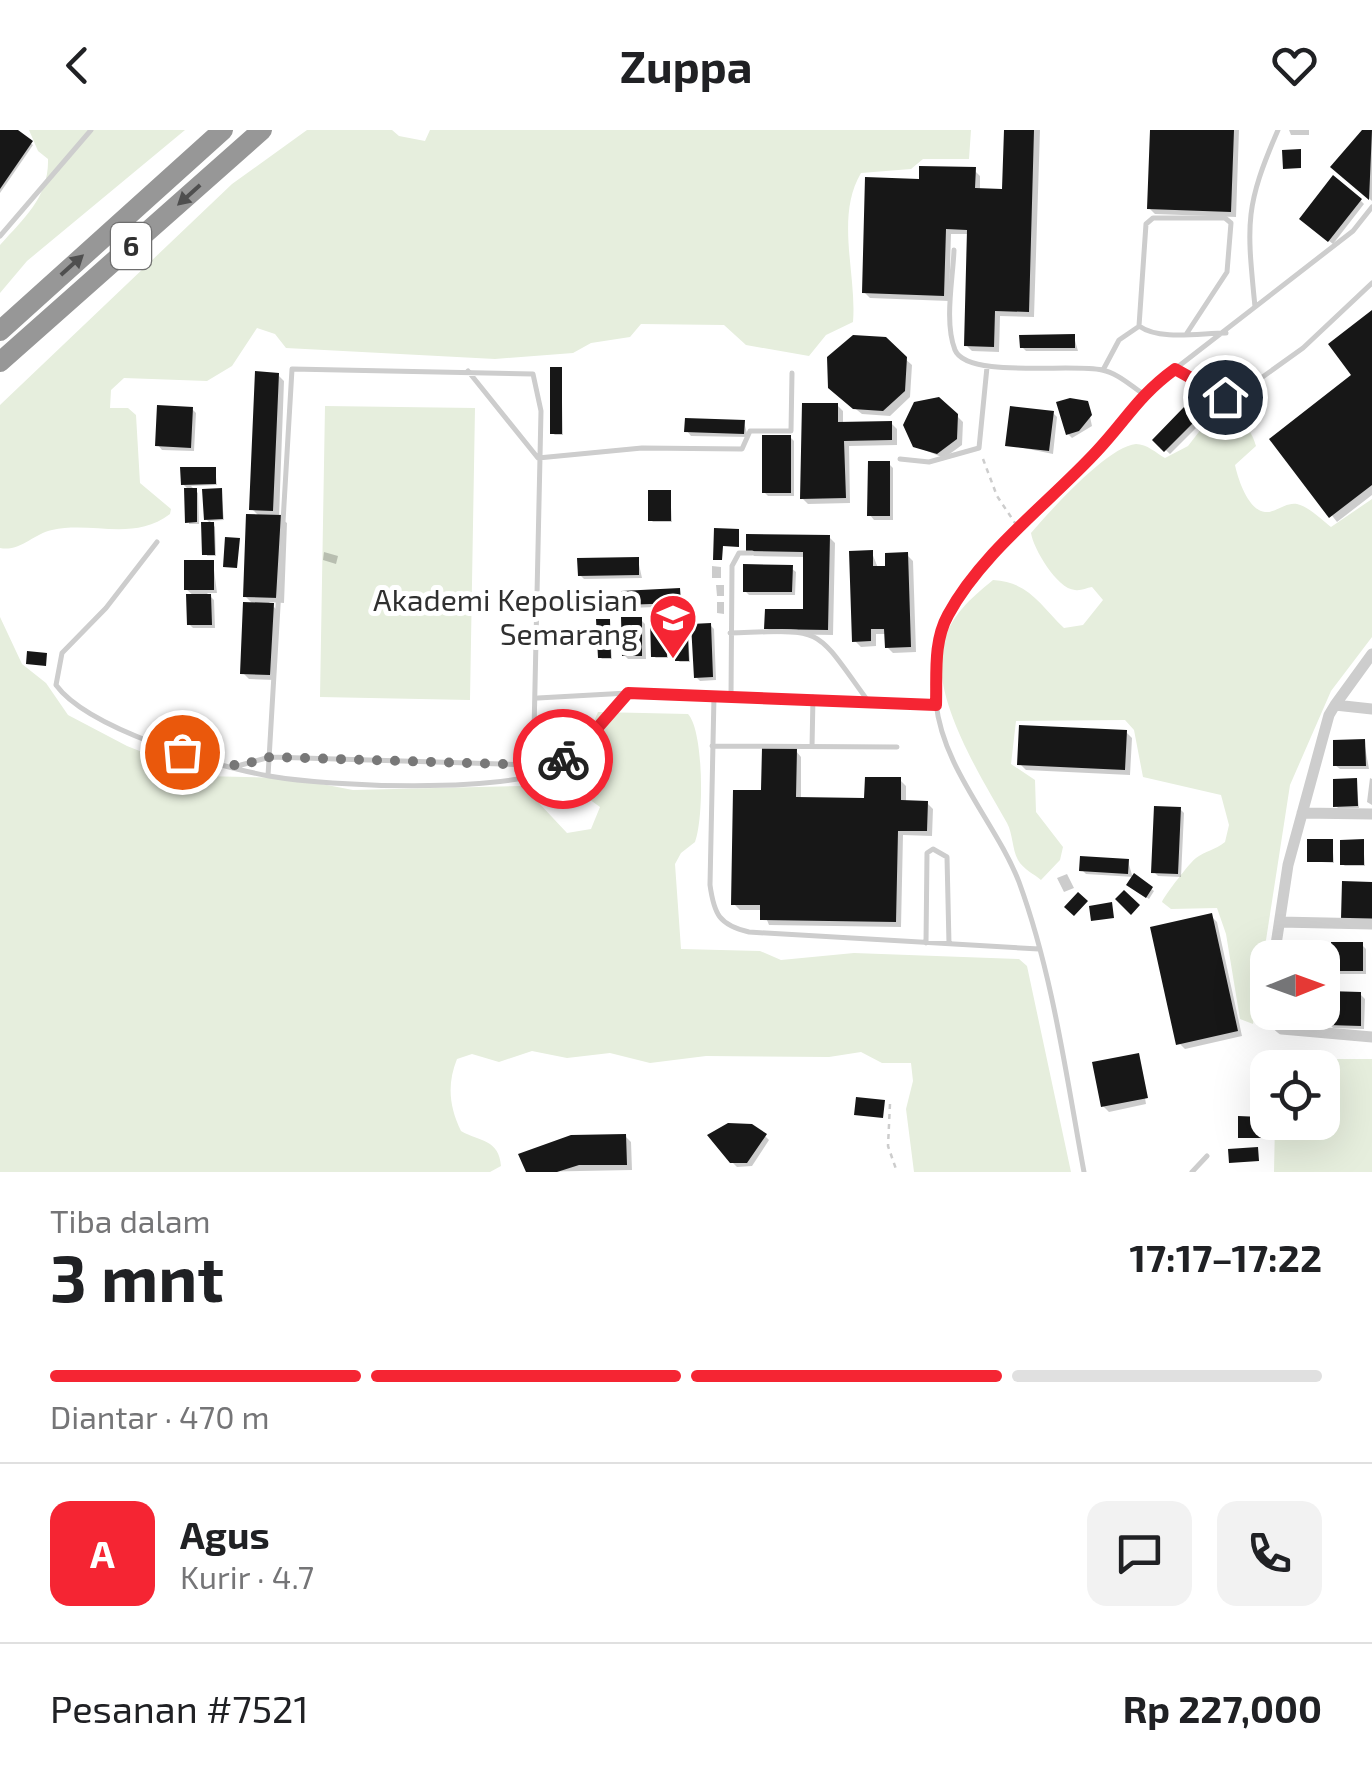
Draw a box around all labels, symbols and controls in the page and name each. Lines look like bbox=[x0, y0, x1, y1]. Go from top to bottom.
icon: back bbox=[50, 38, 105, 93]
text: Zuppa bbox=[620, 38, 752, 92]
icon: heart bbox=[1267, 38, 1322, 93]
one-way arrow bbox=[177, 183, 202, 205]
road number: 6 bbox=[111, 223, 151, 269]
one-way arrow bbox=[60, 254, 84, 277]
pin bbox=[1183, 355, 1268, 440]
icon: home bbox=[1198, 370, 1253, 425]
place label: Akademi Kepolisian Semarang bbox=[373, 581, 638, 651]
school or university icon: Akademi Kepolisian Semarang bbox=[647, 592, 699, 660]
courier bbox=[513, 709, 613, 809]
pin bbox=[140, 710, 225, 795]
icon: bag bbox=[155, 725, 210, 780]
icon: bike bbox=[536, 732, 591, 787]
north arrow bbox=[1250, 940, 1340, 1030]
map controls bbox=[1250, 940, 1340, 1140]
button: locate bbox=[1250, 1050, 1340, 1140]
text: Tiba dalam bbox=[50, 1201, 210, 1239]
text: 17:17–17:22 bbox=[1130, 1234, 1322, 1280]
text: 3 mnt bbox=[50, 1237, 224, 1315]
text: Diantar · 470 m bbox=[50, 1397, 270, 1435]
button: chat bbox=[1087, 1501, 1192, 1606]
button: phone bbox=[1217, 1501, 1322, 1606]
text: Agus bbox=[180, 1511, 270, 1557]
text: A bbox=[90, 1530, 115, 1576]
text: Kurir · 4.7 bbox=[180, 1557, 314, 1595]
text: Pesanan #7521 bbox=[50, 1685, 309, 1731]
text: Rp 227,000 bbox=[1123, 1685, 1322, 1731]

